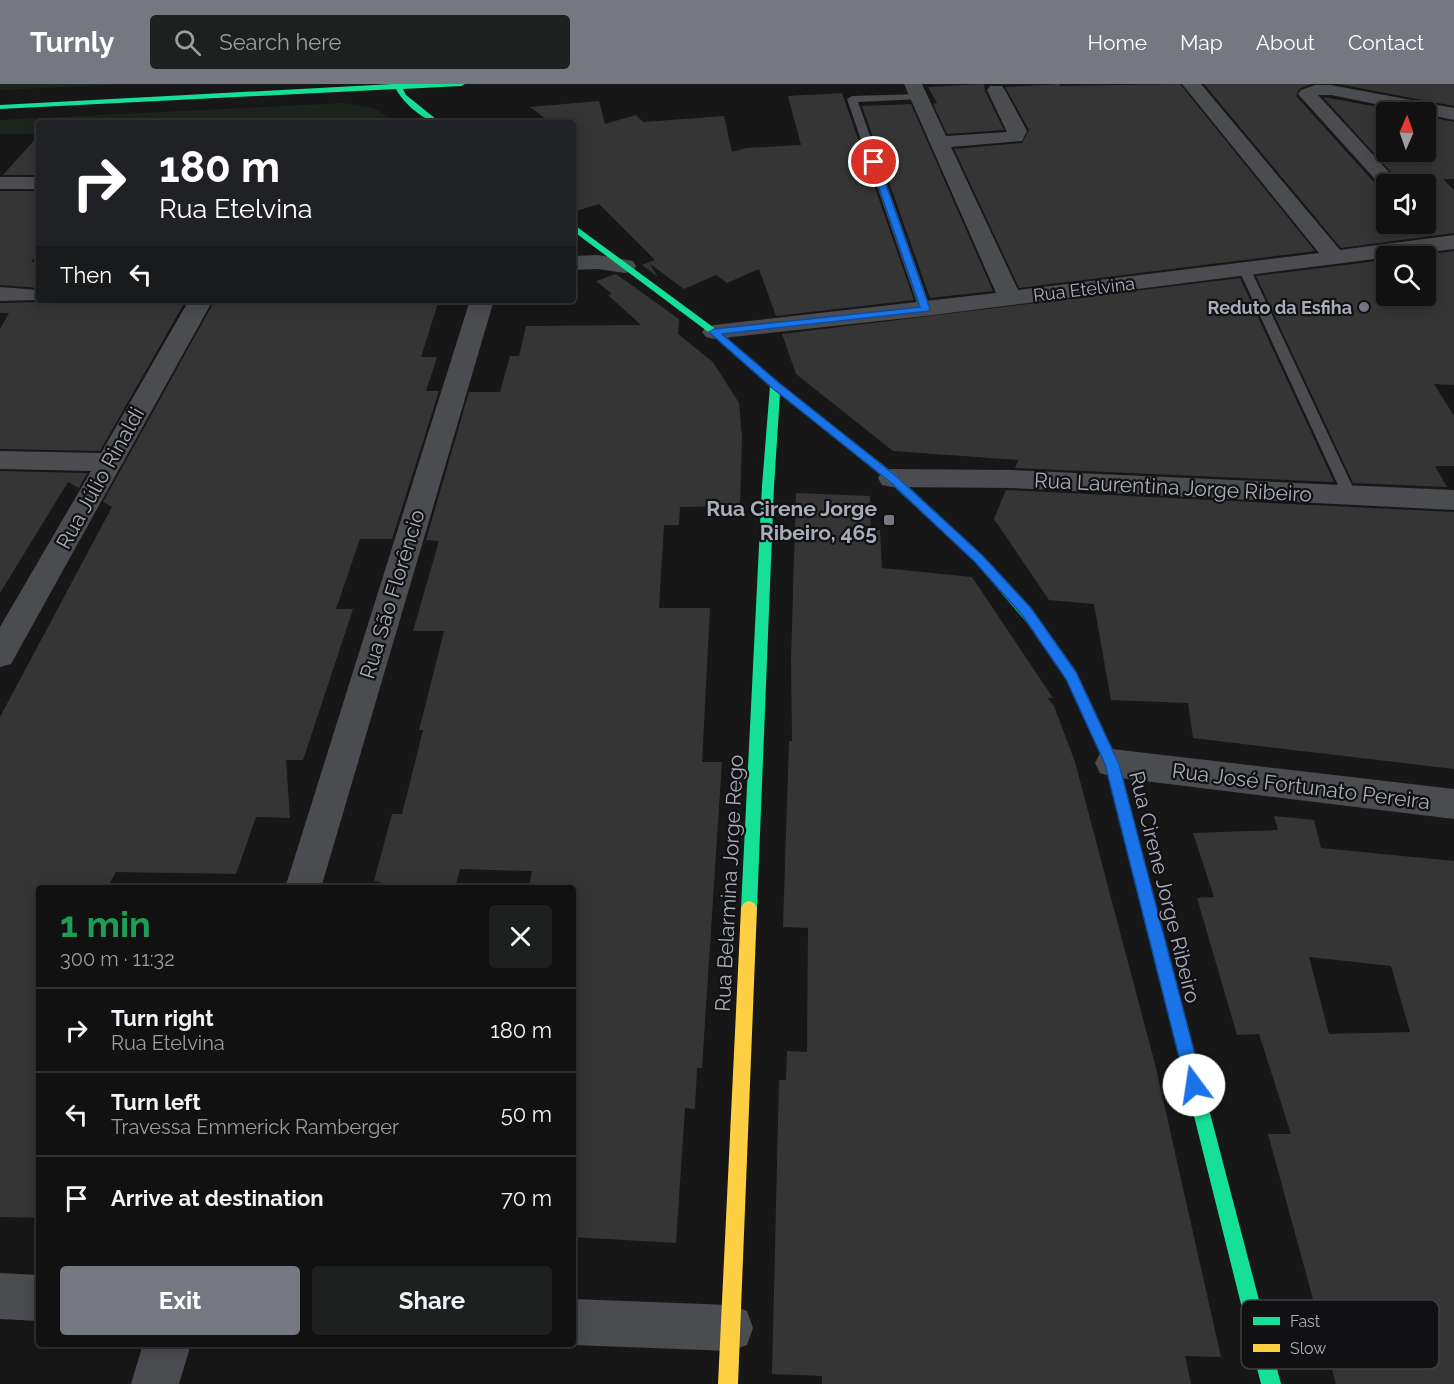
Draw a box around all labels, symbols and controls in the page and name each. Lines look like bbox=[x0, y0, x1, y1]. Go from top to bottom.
search box bbox=[150, 15, 570, 69]
text: Turnly bbox=[30, 26, 114, 59]
icon: search bbox=[171, 26, 204, 59]
text: Search here bbox=[219, 29, 341, 55]
text: Home bbox=[1088, 30, 1147, 55]
text: Map bbox=[1180, 30, 1223, 55]
text: About bbox=[1256, 30, 1315, 55]
text: Contact bbox=[1348, 30, 1424, 55]
north arrow bbox=[1376, 102, 1436, 162]
map controls bbox=[1376, 102, 1436, 306]
pin bbox=[848, 136, 899, 187]
text: 180 m bbox=[159, 143, 280, 192]
icon: right bbox=[60, 144, 138, 222]
icon: arrive bbox=[857, 145, 890, 178]
button: sound bbox=[1376, 174, 1436, 234]
text: Rua Etelvina bbox=[159, 193, 313, 224]
button: search bbox=[1376, 246, 1436, 306]
icon: left bbox=[124, 258, 157, 291]
text: Then bbox=[60, 262, 112, 288]
street label: Rua Etelvina bbox=[1032, 272, 1136, 306]
place label: Reduto da Esfiha bbox=[1208, 297, 1352, 318]
marker: Reduto da Esfiha bbox=[1357, 300, 1371, 314]
street label: Rua Júlio Rinaldi bbox=[51, 403, 149, 553]
street label: Rua Laurentina Jorge Ribeiro bbox=[1033, 467, 1313, 507]
place label: Rua Cirene Jorge Ribeiro, 465 bbox=[706, 496, 877, 545]
street label: Rua São Florêncio bbox=[354, 506, 430, 682]
marker: Rua Cirene Jorge Ribeiro, 465 bbox=[882, 513, 896, 527]
street label: Rua Belarmina Jorge Rego bbox=[710, 754, 748, 1012]
street label: Rua José Fortunato Pereira bbox=[1171, 758, 1431, 814]
street label: Rua Cirene Jorge Ribeiro bbox=[1124, 768, 1206, 1006]
text: 1 min bbox=[60, 903, 151, 945]
button: close bbox=[489, 905, 552, 968]
text: 300 m · 11:32 bbox=[60, 947, 175, 971]
text: Turn right bbox=[111, 1005, 214, 1031]
icon: right bbox=[60, 1014, 93, 1047]
text: 180 m bbox=[490, 1017, 552, 1043]
text: Rua Etelvina bbox=[111, 1031, 225, 1055]
position arrow bbox=[1162, 1053, 1226, 1117]
text: Turn left bbox=[111, 1089, 201, 1115]
icon: left bbox=[60, 1098, 93, 1131]
text: 50 m bbox=[501, 1101, 552, 1127]
text: Travessa Emmerick Ramberger bbox=[111, 1115, 399, 1139]
icon: arrive bbox=[60, 1182, 93, 1215]
text: Arrive at destination bbox=[111, 1185, 324, 1211]
text: 70 m bbox=[501, 1185, 552, 1211]
button: Exit bbox=[60, 1266, 300, 1335]
button: Share bbox=[312, 1266, 552, 1335]
legend bbox=[1241, 1300, 1439, 1369]
text: Fast bbox=[1290, 1312, 1321, 1331]
text: Slow bbox=[1290, 1339, 1326, 1358]

